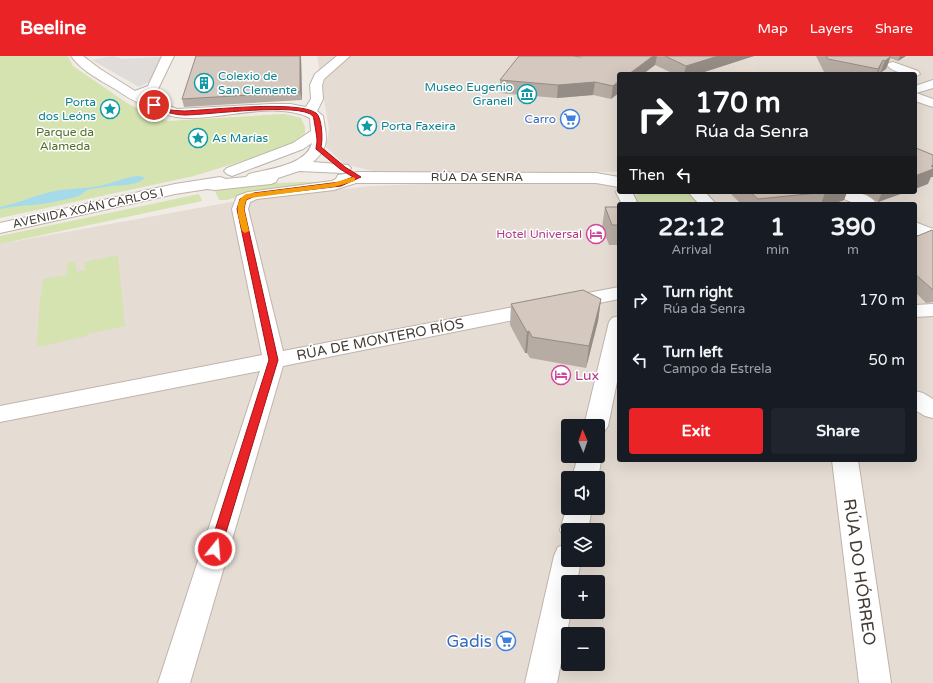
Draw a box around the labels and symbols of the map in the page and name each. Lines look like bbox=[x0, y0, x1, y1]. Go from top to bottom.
place label: Colexio de San Clemente bbox=[218, 69, 297, 97]
building icon: Colexio de San Clemente bbox=[193, 72, 215, 94]
place label: Museo Eugenio Granell bbox=[425, 80, 513, 108]
museum icon: Museo Eugenio Granell bbox=[516, 83, 538, 105]
pin bbox=[137, 88, 171, 122]
place label: Porta dos Leóns bbox=[38, 95, 96, 123]
place icon: Porta dos Leóns bbox=[99, 98, 121, 120]
supermarket icon: Carro bbox=[559, 108, 581, 130]
place label: Carro bbox=[525, 112, 556, 126]
place icon: Porta Faxeira bbox=[356, 115, 378, 137]
place label: Porta Faxeira bbox=[381, 119, 456, 133]
park label: Parque da Alameda bbox=[36, 125, 94, 153]
place icon: As Marías bbox=[187, 127, 209, 149]
place label: As Marías bbox=[212, 131, 268, 145]
street label: RÚA DA SENRA bbox=[431, 170, 523, 184]
street label: AVENIDA XOÁN CARLOS I bbox=[11, 185, 165, 231]
hotel icon: Hotel Universal bbox=[585, 223, 607, 245]
place label: Hotel Universal bbox=[496, 227, 582, 241]
street label: RÚA DE MONTERO RÍOS bbox=[295, 315, 466, 364]
hotel icon: Lux bbox=[550, 364, 572, 386]
place label: Lux bbox=[575, 367, 599, 384]
north arrow bbox=[561, 419, 605, 463]
street label: RÚA DO HÓRREO bbox=[839, 497, 880, 647]
position arrow bbox=[194, 528, 236, 570]
supermarket icon: Gadis bbox=[495, 630, 517, 652]
place label: Gadis bbox=[446, 631, 492, 652]

